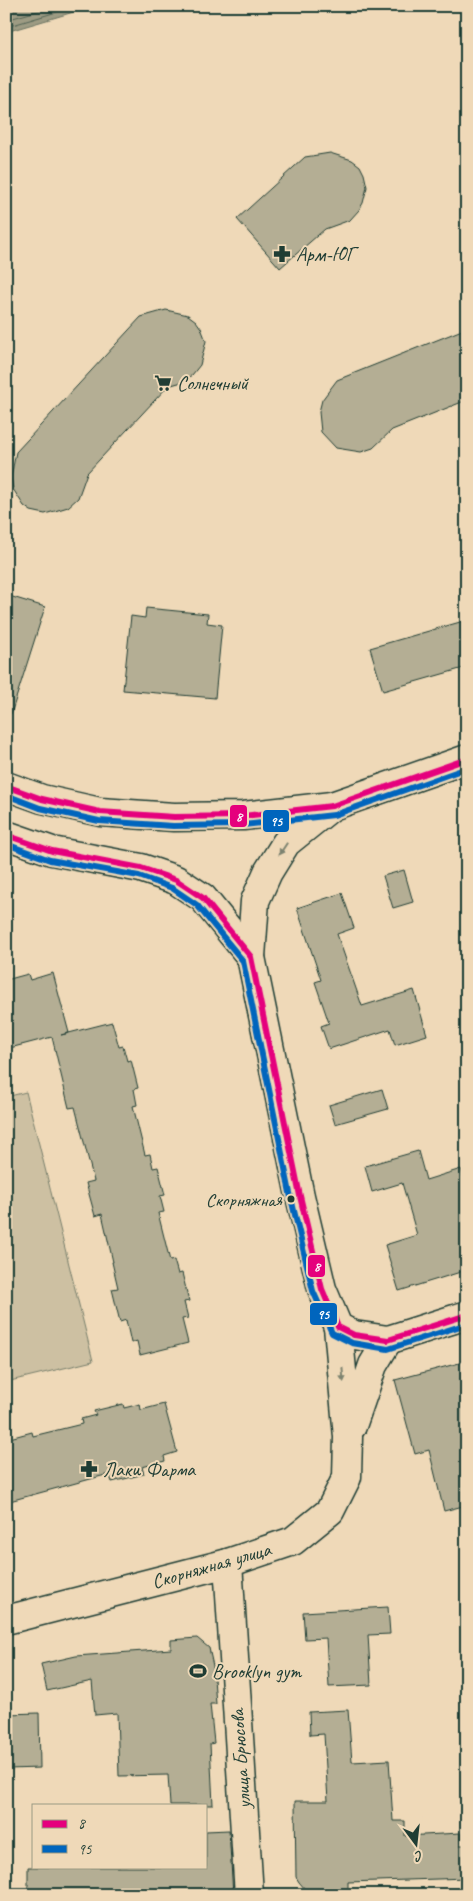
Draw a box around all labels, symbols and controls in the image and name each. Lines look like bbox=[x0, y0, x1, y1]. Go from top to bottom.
place label: Арм-ЮГ bbox=[296, 242, 359, 267]
pharmacy icon: Арм-ЮГ bbox=[272, 244, 292, 264]
place label: Солнечный bbox=[177, 371, 250, 396]
supermarket icon: Солнечный bbox=[153, 373, 173, 393]
line badge: 8 bbox=[229, 804, 248, 828]
text: 8 bbox=[236, 808, 244, 825]
line badge: 95 bbox=[262, 809, 290, 833]
text: 95 bbox=[270, 813, 284, 830]
one-way arrow bbox=[278, 842, 287, 856]
place label: Скорняжная bbox=[206, 1188, 283, 1212]
marker: Скорняжная bbox=[286, 1194, 296, 1204]
line badge: 8 bbox=[307, 1254, 326, 1278]
text: 8 bbox=[314, 1258, 322, 1275]
line badge: 95 bbox=[309, 1302, 338, 1326]
text: 95 bbox=[317, 1306, 331, 1323]
one-way arrow bbox=[339, 1368, 347, 1384]
place label: Лаки Фарма bbox=[103, 1457, 196, 1482]
pharmacy icon: Лаки Фарма bbox=[79, 1459, 99, 1479]
street label: Скорняжная улица bbox=[149, 1536, 275, 1594]
place label: Brooklyn gym bbox=[212, 1659, 303, 1684]
sports icon: Brooklyn gym bbox=[188, 1661, 208, 1681]
street label: улица Брюсова bbox=[224, 1707, 257, 1811]
legend bbox=[32, 1804, 208, 1868]
text: 8 bbox=[78, 1814, 86, 1833]
north arrow bbox=[390, 1818, 440, 1868]
text: 95 bbox=[78, 1840, 93, 1859]
text: С bbox=[412, 1847, 425, 1866]

